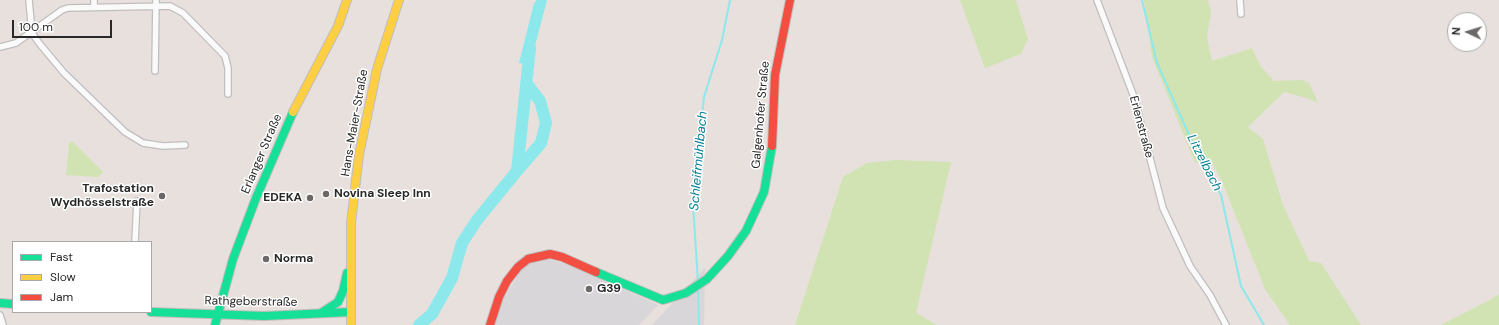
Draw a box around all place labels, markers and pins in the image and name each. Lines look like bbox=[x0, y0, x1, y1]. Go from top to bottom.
place label: Trafostation Wydhösselstraße bbox=[50, 182, 154, 210]
place label: Novina Sleep Inn bbox=[334, 187, 431, 201]
marker: Novina Sleep Inn bbox=[321, 189, 331, 199]
marker: Trafostation Wydhösselstraße bbox=[157, 191, 167, 201]
place label: EDEKA bbox=[263, 191, 302, 205]
marker: EDEKA bbox=[305, 193, 315, 203]
place label: Norma bbox=[274, 252, 313, 266]
marker: Norma bbox=[261, 254, 271, 264]
place label: G39 bbox=[597, 282, 621, 296]
marker: G39 bbox=[584, 284, 594, 294]

